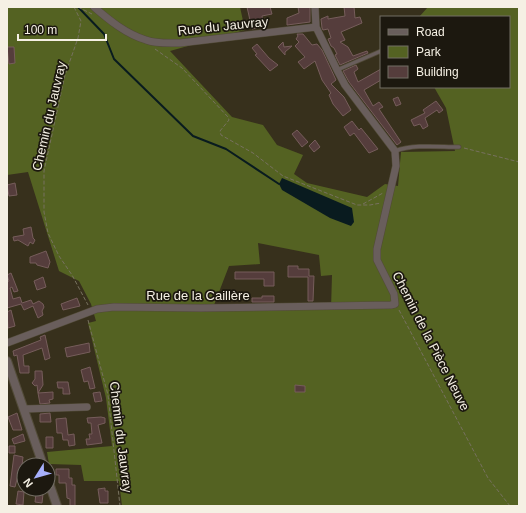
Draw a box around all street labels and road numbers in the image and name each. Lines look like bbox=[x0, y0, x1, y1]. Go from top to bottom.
street label: Rue du Jauvray bbox=[177, 14, 270, 38]
street label: Chemin du Jauvray bbox=[29, 59, 69, 172]
street label: Chemin de la Pièce Neuve bbox=[389, 269, 473, 413]
street label: Rue de la Caillère bbox=[146, 288, 250, 303]
street label: Chemin du Jauvray bbox=[107, 381, 135, 494]

